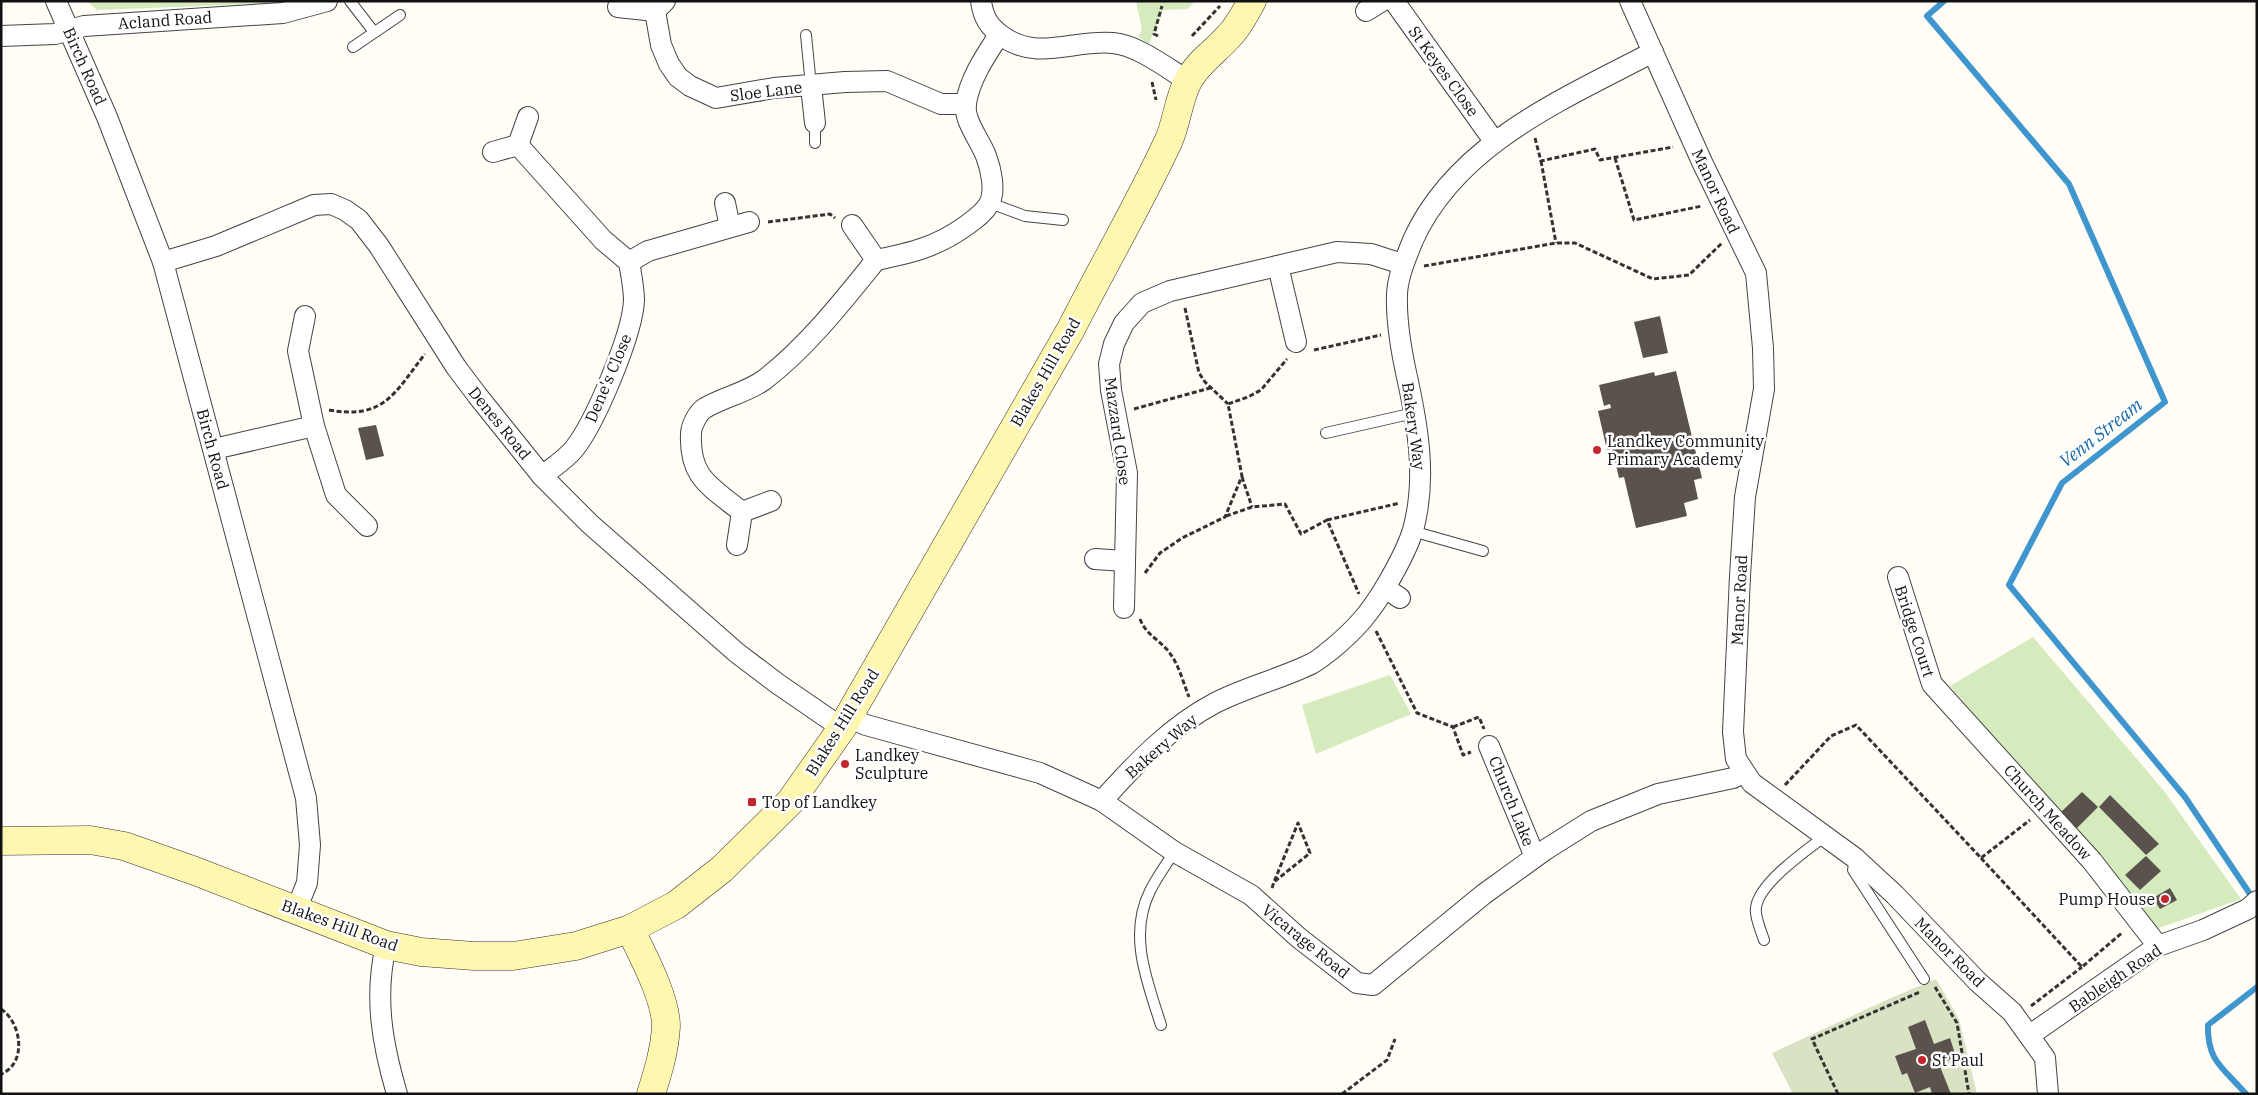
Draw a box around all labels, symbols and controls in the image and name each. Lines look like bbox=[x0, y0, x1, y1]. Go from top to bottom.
street label: Acland Road bbox=[117, 7, 213, 33]
street label: St Keyes Close bbox=[1404, 22, 1484, 120]
street label: Birch Road bbox=[59, 24, 111, 108]
street label: Sloe Lane bbox=[729, 77, 803, 105]
street label: Manor Road bbox=[1688, 146, 1744, 237]
street label: Blakes Hill Road bbox=[1006, 314, 1084, 430]
street label: Dene's Close bbox=[580, 331, 636, 425]
street label: Mazzard Close bbox=[1101, 376, 1135, 486]
street label: Bakery Way bbox=[1398, 381, 1430, 472]
street label: Denes Road bbox=[464, 382, 536, 464]
water label: Venn Stream bbox=[2054, 393, 2147, 472]
street label: Birch Road bbox=[193, 406, 233, 492]
place label: Landkey Community Primary Academy bbox=[1607, 431, 1765, 469]
marker: Landkey Community Primary Academy bbox=[1591, 444, 1603, 456]
street label: Manor Road bbox=[1727, 554, 1751, 646]
street label: Bridge Court bbox=[1891, 582, 1939, 680]
street label: Blakes Hill Road bbox=[801, 665, 883, 779]
street label: Bakery Way bbox=[1121, 709, 1201, 783]
place label: Landkey Sculpture bbox=[855, 745, 928, 783]
street label: Church Lake bbox=[1485, 753, 1539, 849]
marker: Landkey Sculpture bbox=[839, 758, 851, 770]
street label: Church Meadow bbox=[2000, 760, 2097, 864]
place label: Top of Landkey bbox=[762, 792, 877, 812]
marker: Top of Landkey bbox=[746, 796, 758, 808]
place label: Pump House bbox=[2058, 889, 2155, 909]
marker: Pump House bbox=[2159, 893, 2171, 905]
street label: Blakes Hill Road bbox=[279, 895, 401, 955]
street label: Vicarage Road bbox=[1258, 900, 1354, 983]
street label: Manor Road bbox=[1911, 913, 1989, 991]
street label: Bableigh Road bbox=[2065, 939, 2166, 1016]
place label: St Paul bbox=[1932, 1050, 1984, 1070]
marker: St Paul bbox=[1916, 1054, 1928, 1066]

